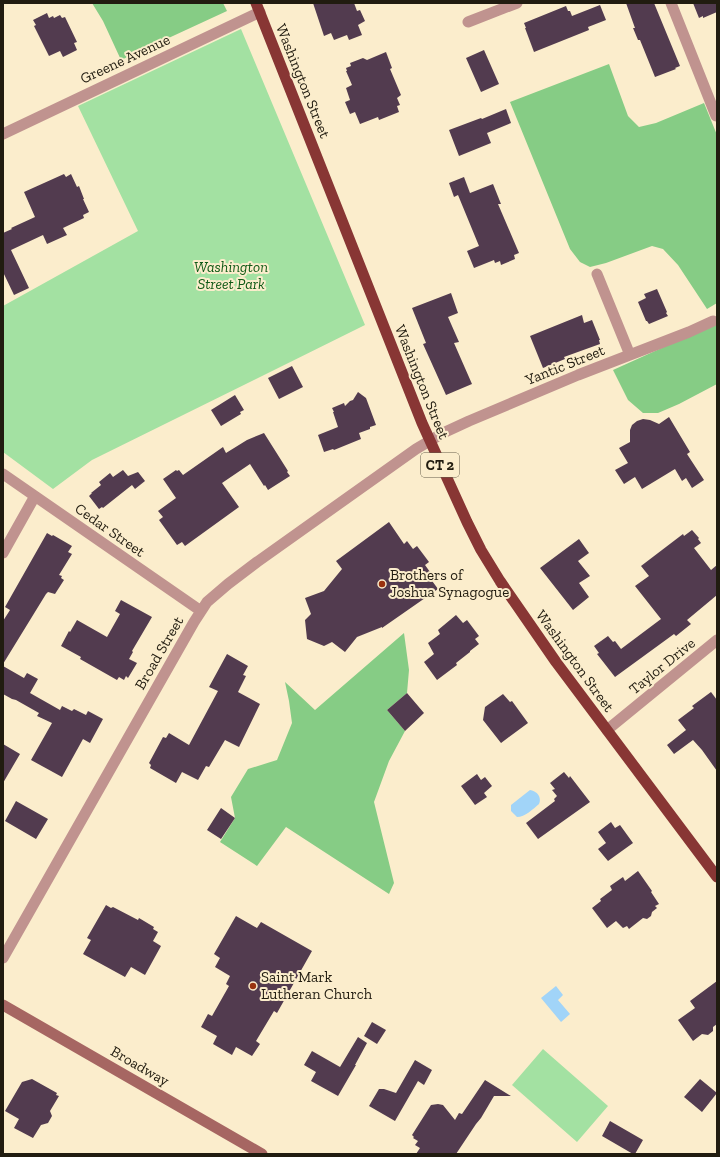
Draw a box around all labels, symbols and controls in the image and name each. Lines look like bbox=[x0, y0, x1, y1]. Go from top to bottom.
street label: Washington Street bbox=[272, 21, 334, 141]
street label: Greene Avenue bbox=[77, 30, 173, 88]
park label: Washington Street Park bbox=[194, 258, 268, 293]
street label: Washington Street bbox=[391, 322, 453, 442]
street label: Yantic Street bbox=[522, 341, 608, 389]
road number: CT 2 bbox=[421, 453, 459, 477]
street label: Cedar Street bbox=[72, 499, 149, 561]
place label: Brothers of Joshua Synagogue bbox=[390, 566, 509, 601]
marker: Brothers of Joshua Synagogue bbox=[377, 579, 387, 589]
street label: Washington Street bbox=[532, 607, 618, 716]
street label: Broad Street bbox=[131, 613, 187, 693]
street label: Taylor Drive bbox=[625, 634, 699, 698]
place label: Saint Mark Lutheran Church bbox=[261, 968, 373, 1003]
marker: Saint Mark Lutheran Church bbox=[248, 981, 258, 991]
street label: Broadway bbox=[108, 1042, 173, 1090]

